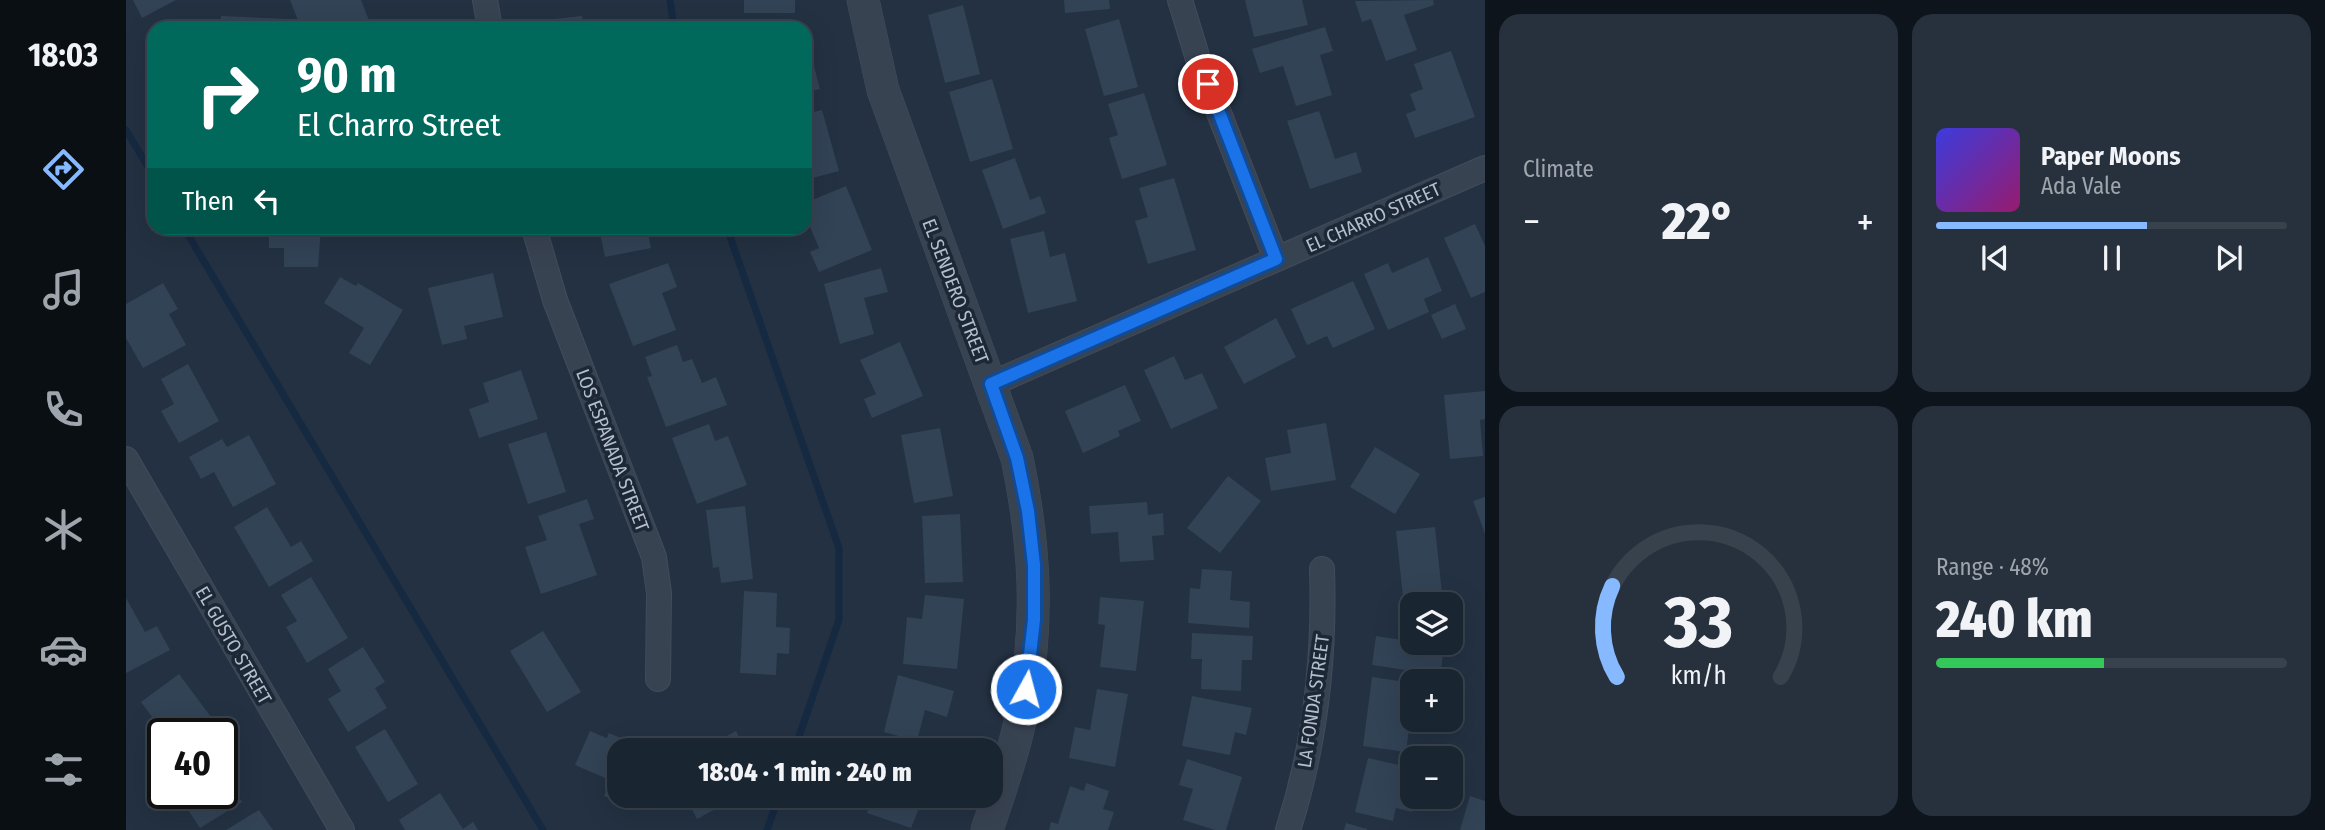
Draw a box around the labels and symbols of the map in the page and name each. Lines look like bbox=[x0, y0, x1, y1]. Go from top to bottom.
pin bbox=[1178, 54, 1238, 114]
street label: EL CHARRO STREET bbox=[1302, 177, 1444, 257]
street label: EL SENDERO STREET bbox=[917, 216, 994, 367]
street label: LOS ESPANADA STREET bbox=[571, 366, 654, 535]
street label: EL GUSTO STREET bbox=[191, 582, 277, 708]
street label: LA FONDA STREET bbox=[1293, 633, 1334, 769]
position arrow bbox=[989, 652, 1063, 726]
speed limit sign: 40 bbox=[147, 718, 238, 809]

